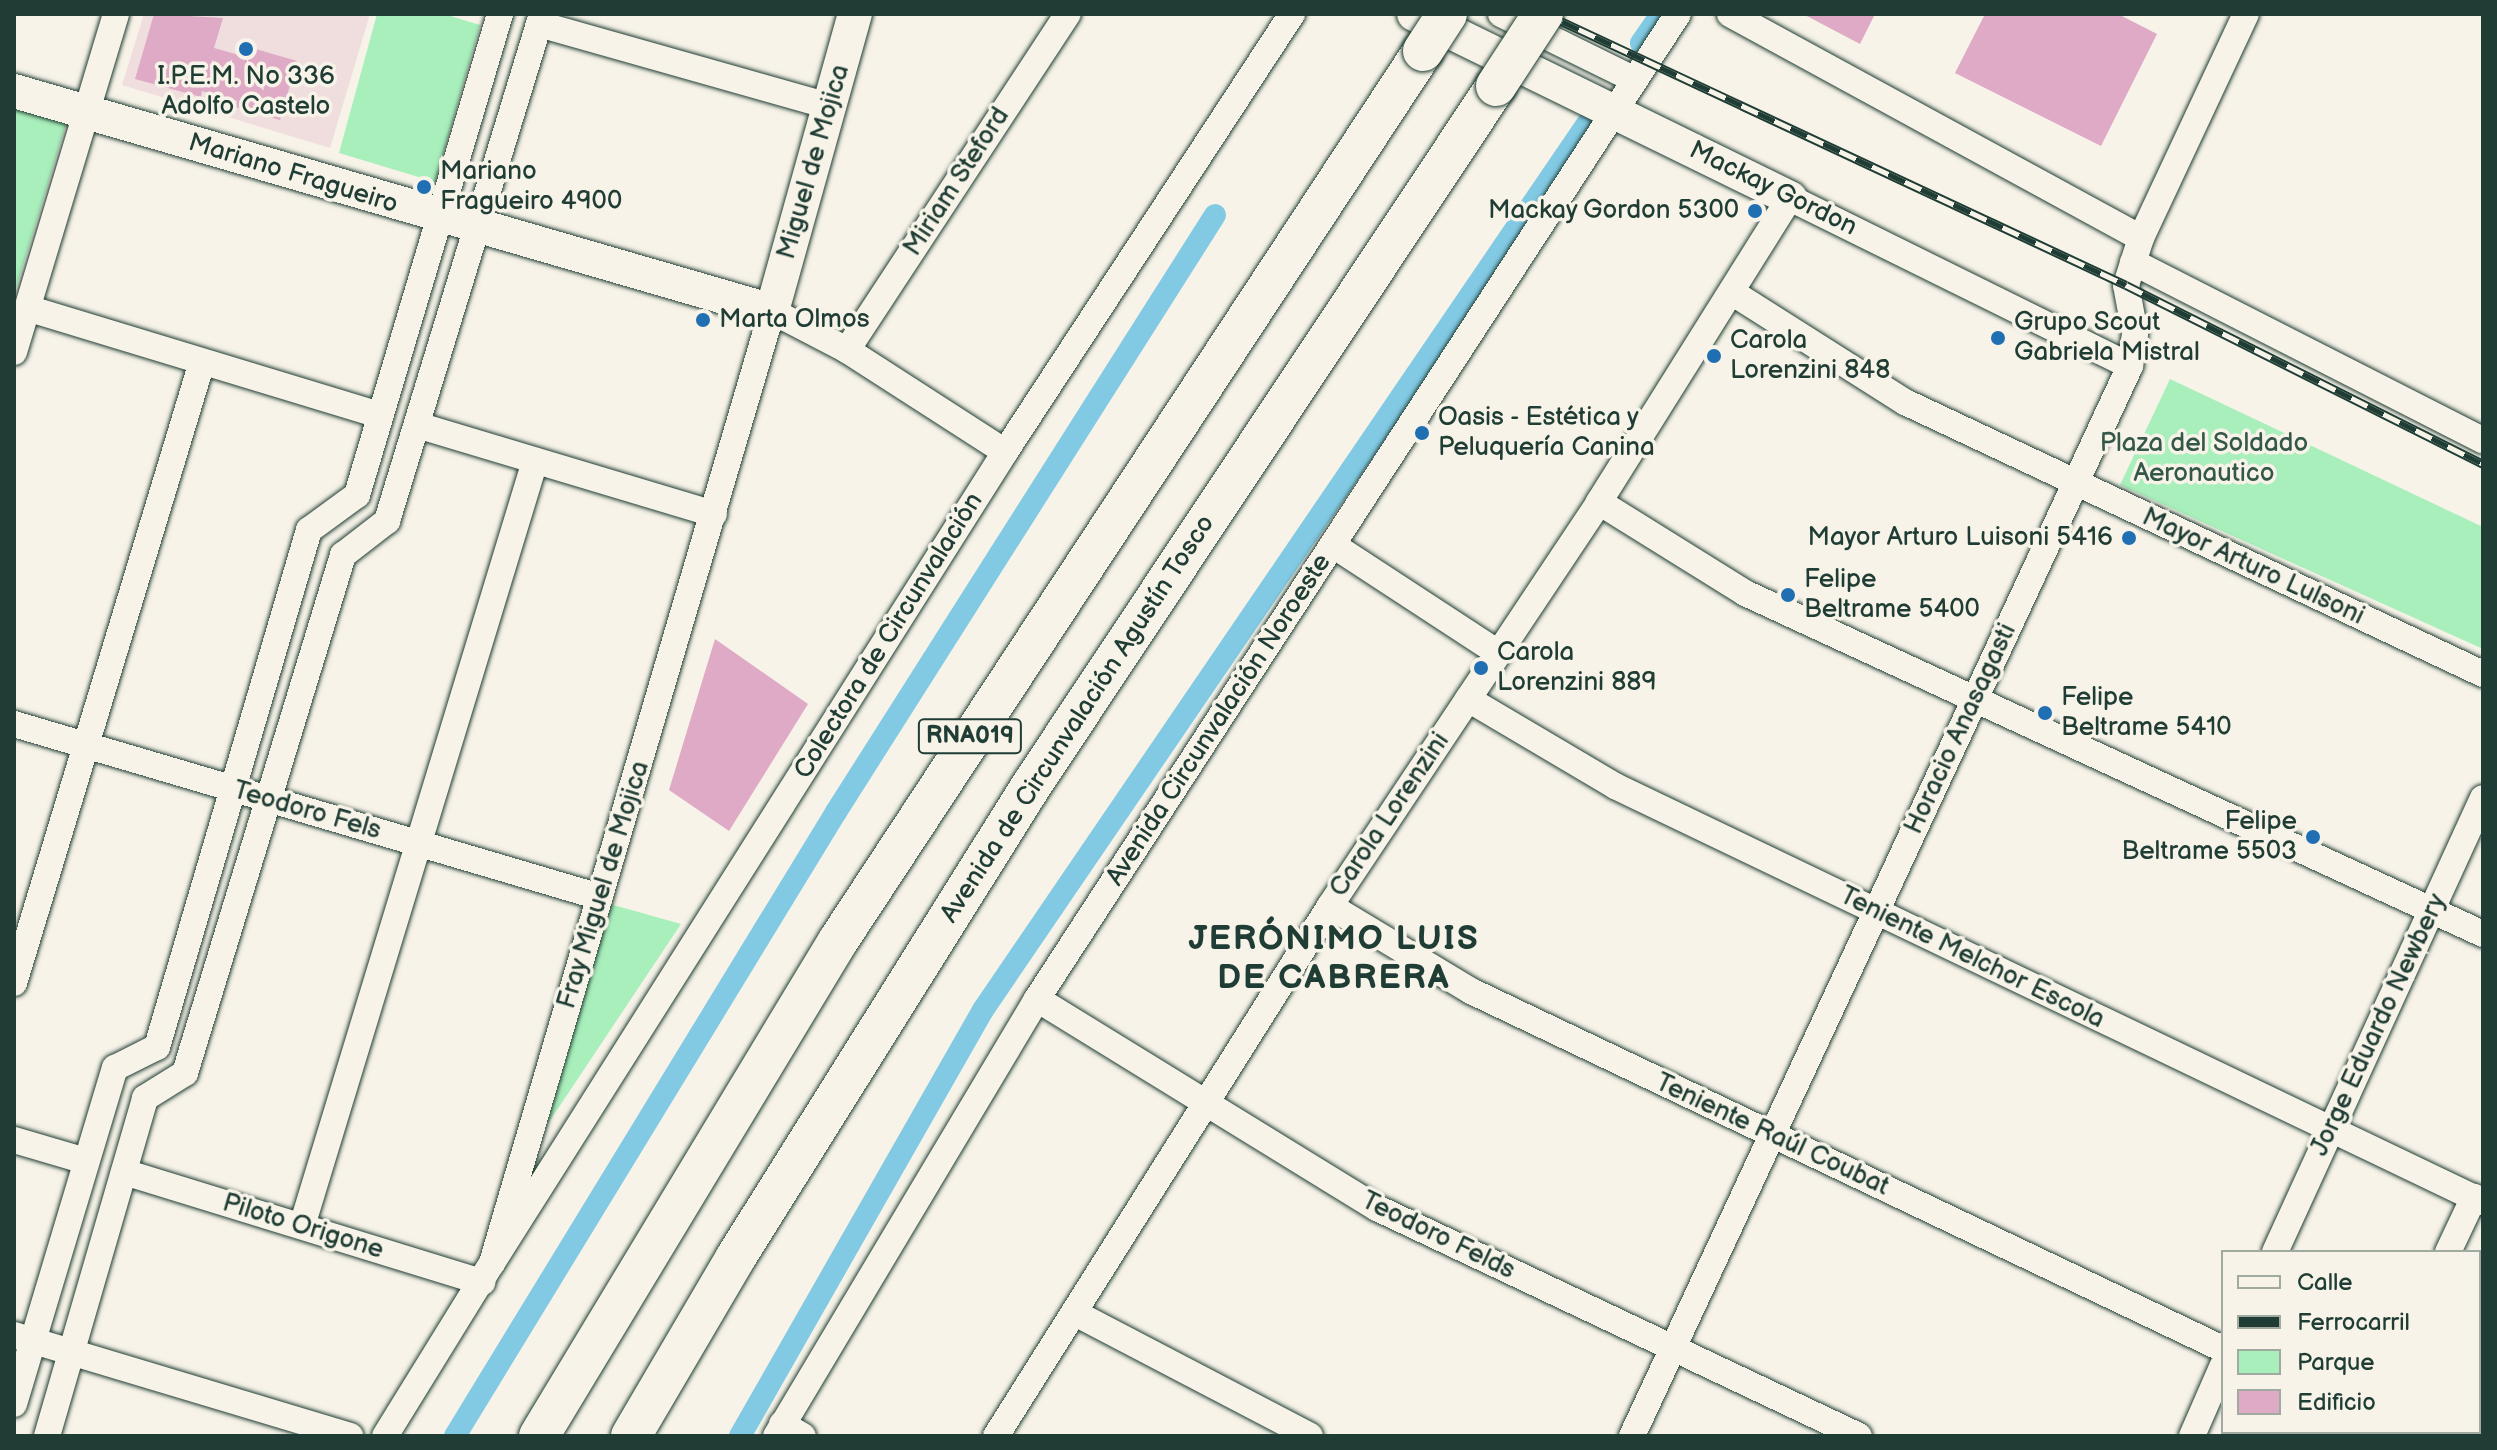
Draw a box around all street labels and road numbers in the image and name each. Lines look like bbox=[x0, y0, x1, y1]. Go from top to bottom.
street label: Miguel de Mojica bbox=[771, 61, 857, 263]
street label: Miriam Steford bbox=[897, 102, 1017, 262]
street label: Mariano Fragueiro bbox=[184, 127, 402, 221]
street label: Mackay Gordon bbox=[1683, 135, 1863, 243]
street label: Colectora de Circunvalación bbox=[788, 487, 990, 785]
street label: Mayor Arturo Lulsoni bbox=[2137, 502, 2369, 632]
street label: Avenida de Circunvalación Agustín Tosco bbox=[934, 509, 1222, 929]
street label: Avenida Circunvalación Noroeste bbox=[1100, 548, 1338, 892]
street label: Horacio Anasagasti bbox=[1899, 619, 2023, 839]
road number: RNA019 bbox=[916, 716, 1024, 756]
street label: Carola Lorenzini bbox=[1324, 727, 1456, 903]
street label: Fray Miguel de Mojica bbox=[551, 757, 657, 1013]
street label: Teodoro Fels bbox=[230, 775, 384, 847]
street label: Teniente Melchor Escola bbox=[1835, 880, 2109, 1036]
street label: Jorge Eduardo Newbery bbox=[2304, 889, 2454, 1161]
street label: Teniente Raúl Coubat bbox=[1650, 1067, 1894, 1203]
street label: Teodoro Felds bbox=[1356, 1185, 1520, 1287]
street label: Piloto Origone bbox=[219, 1188, 387, 1266]

